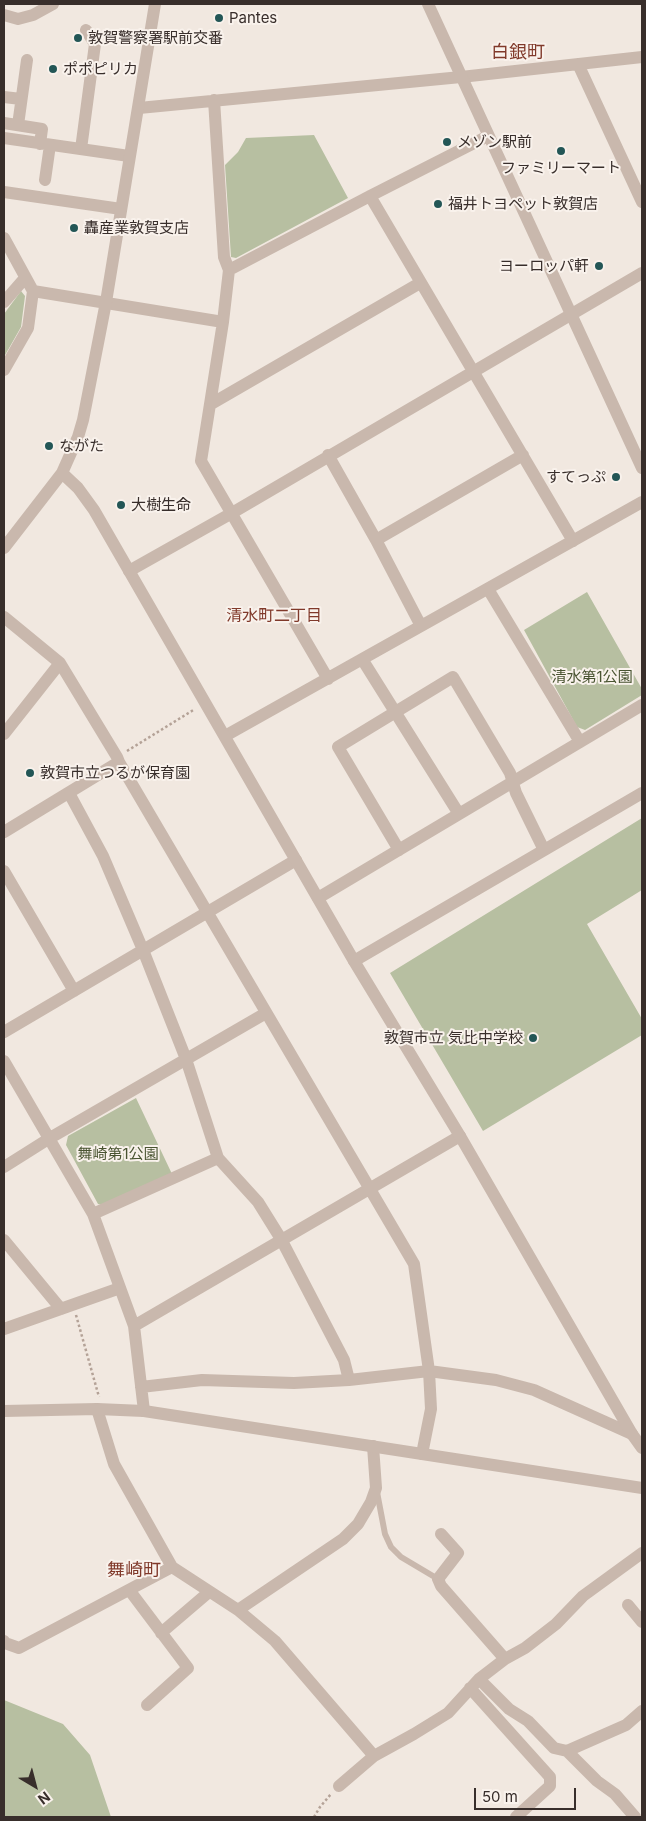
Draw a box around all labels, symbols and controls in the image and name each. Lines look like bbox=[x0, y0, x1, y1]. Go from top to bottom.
place label: Pantes bbox=[229, 9, 277, 27]
marker: Pantes bbox=[213, 12, 225, 24]
place label: 敦賀警察署駅前交番 bbox=[88, 29, 223, 47]
marker: 敦賀警察署駅前交番 bbox=[72, 32, 84, 44]
district label: 白銀町 bbox=[491, 42, 545, 64]
place label: ポポピリカ bbox=[63, 60, 138, 78]
marker: ポポピリカ bbox=[47, 63, 59, 75]
place label: メゾン駅前 bbox=[457, 133, 532, 151]
marker: メゾン駅前 bbox=[441, 136, 453, 148]
marker: ファミリーマート bbox=[555, 145, 567, 157]
place label: ファミリーマート bbox=[501, 159, 621, 177]
place label: 福井トヨペット敦賀店 bbox=[448, 195, 598, 213]
marker: 福井トヨペット敦賀店 bbox=[432, 198, 444, 210]
place label: 轟産業敦賀支店 bbox=[84, 219, 189, 237]
marker: 轟産業敦賀支店 bbox=[68, 222, 80, 234]
place label: ヨーロッパ軒 bbox=[499, 257, 589, 275]
marker: ヨーロッパ軒 bbox=[593, 260, 605, 272]
place label: ながた bbox=[59, 437, 104, 455]
marker: ながた bbox=[43, 440, 55, 452]
place label: すてっぷ bbox=[546, 468, 606, 486]
marker: すてっぷ bbox=[610, 471, 622, 483]
place label: 大樹生命 bbox=[131, 496, 191, 514]
marker: 大樹生命 bbox=[115, 499, 127, 511]
district label: 清水町二丁目 bbox=[226, 606, 322, 626]
park label: 清水第1公園 bbox=[551, 668, 633, 686]
place label: 敦賀市立つるが保育園 bbox=[40, 764, 190, 782]
marker: 敦賀市立つるが保育園 bbox=[24, 767, 36, 779]
place label: 敦賀市立 気比中学校 bbox=[384, 1029, 523, 1047]
marker: 敦賀市立 気比中学校 bbox=[527, 1032, 539, 1044]
park label: 舞崎第1公園 bbox=[77, 1145, 159, 1163]
district label: 舞崎町 bbox=[107, 1560, 161, 1582]
north arrow bbox=[10, 1761, 60, 1811]
scale bar bbox=[476, 1778, 578, 1810]
text: 50 m bbox=[482, 1787, 518, 1806]
text: N bbox=[35, 1788, 54, 1808]

